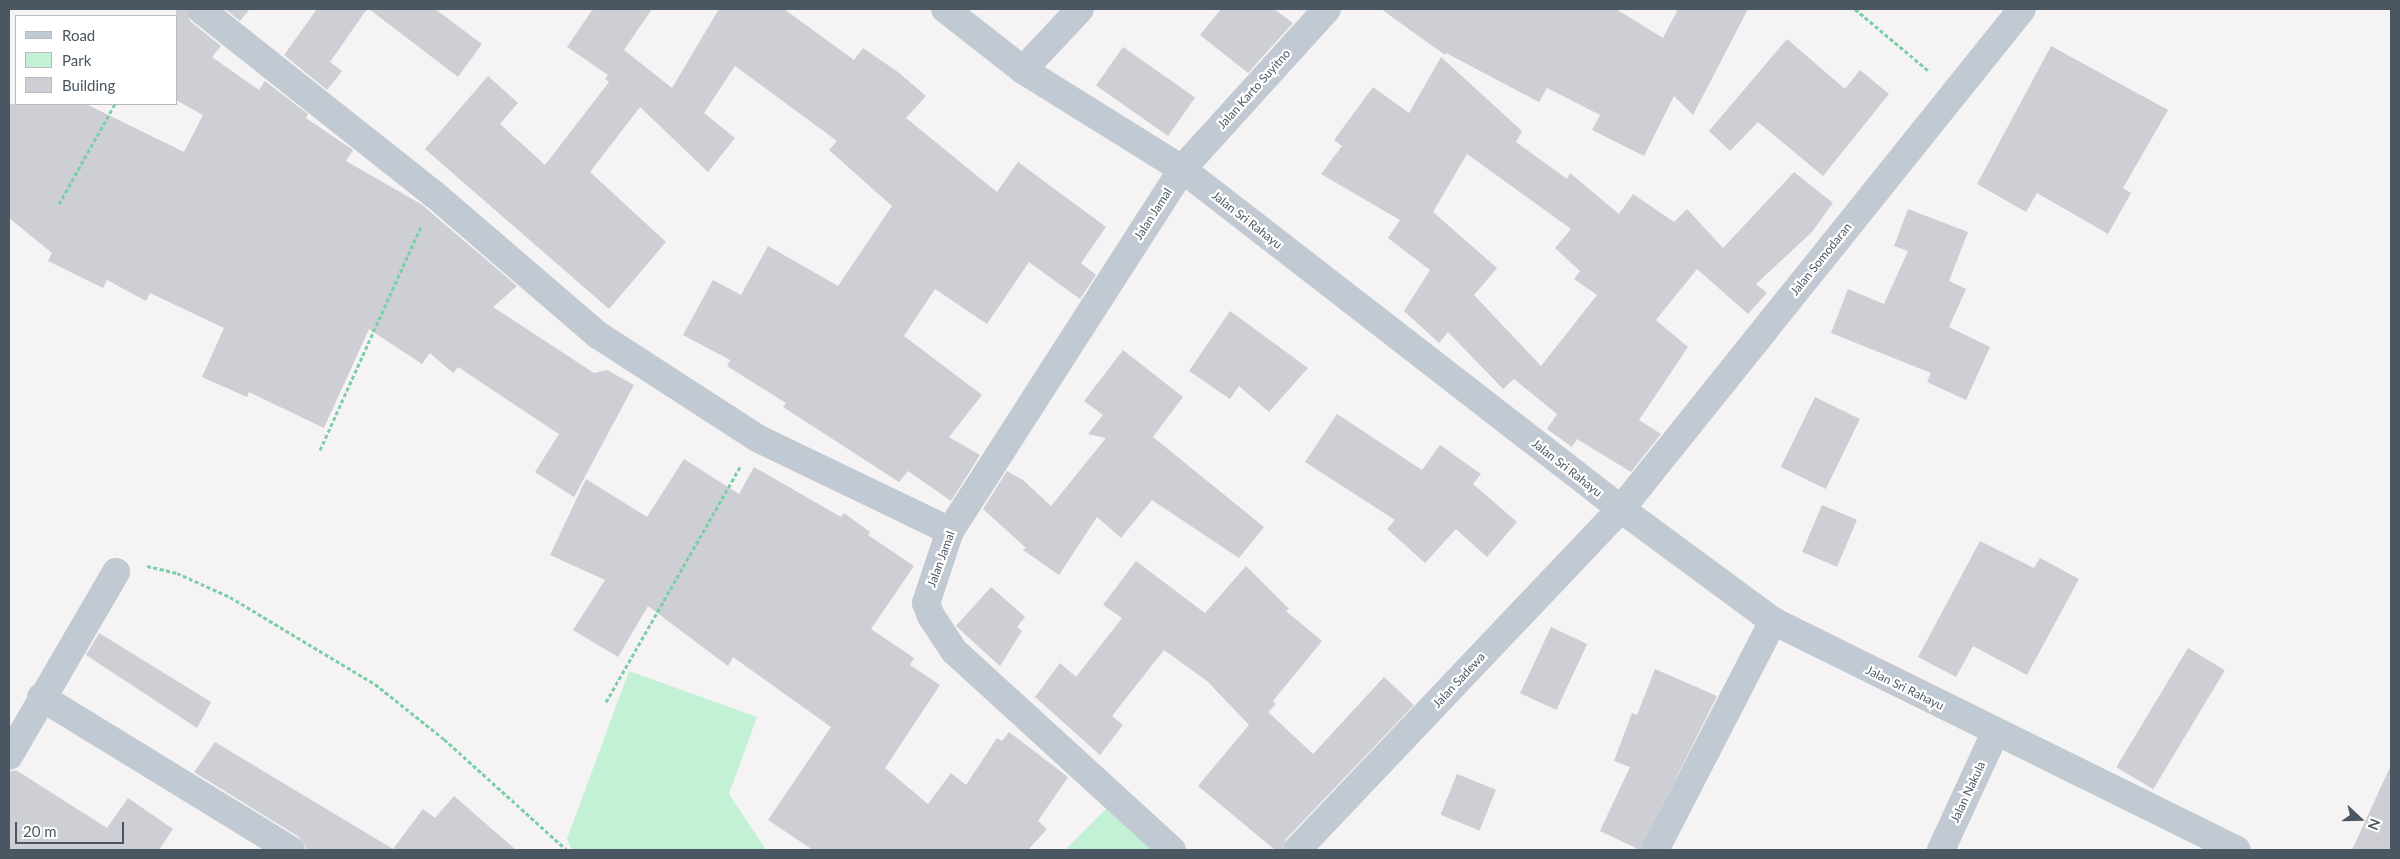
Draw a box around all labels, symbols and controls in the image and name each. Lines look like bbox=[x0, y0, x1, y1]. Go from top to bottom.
legend bbox=[15, 15, 178, 105]
text: Road bbox=[62, 26, 95, 44]
street label: Jalan Karto Suyitno bbox=[1215, 46, 1293, 132]
text: Park bbox=[62, 51, 91, 69]
text: Building bbox=[62, 76, 115, 94]
street label: Jalan Jamal bbox=[1131, 185, 1175, 243]
street label: Jalan Sri Rahayu bbox=[1209, 188, 1285, 252]
street label: Jalan Somodaran bbox=[1787, 220, 1855, 298]
street label: Jalan Sri Rahayu bbox=[1529, 436, 1605, 500]
street label: Jalan Jamal bbox=[924, 529, 958, 589]
street label: Jalan Sadewa bbox=[1430, 649, 1488, 711]
street label: Jalan Sri Rahayu bbox=[1864, 663, 1946, 713]
street label: Jalan Nakula bbox=[1948, 759, 1988, 825]
north arrow bbox=[2335, 794, 2385, 844]
scale bar bbox=[18, 812, 126, 844]
text: N bbox=[2365, 816, 2384, 833]
text: 20 m bbox=[23, 822, 57, 840]

